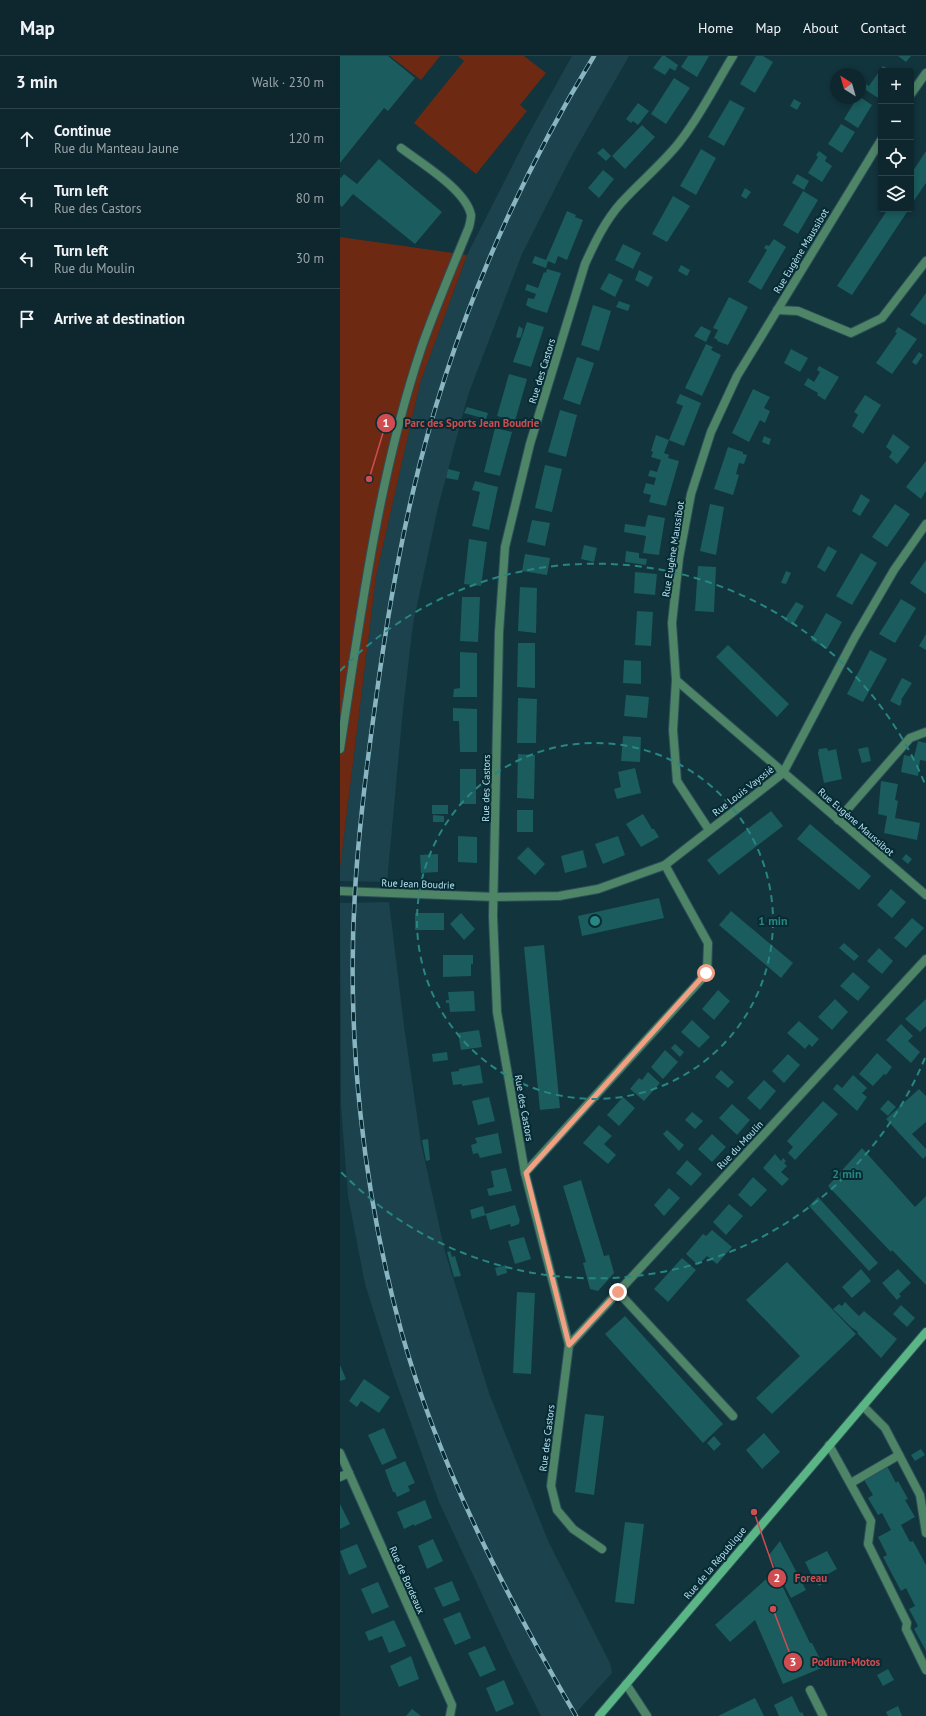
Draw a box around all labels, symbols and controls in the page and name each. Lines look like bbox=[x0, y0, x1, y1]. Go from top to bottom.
text: Map bbox=[20, 16, 55, 40]
text: Home bbox=[698, 19, 733, 37]
text: Map bbox=[755, 19, 781, 37]
text: About bbox=[803, 19, 839, 37]
text: Contact bbox=[861, 19, 906, 37]
north arrow bbox=[830, 68, 866, 104]
map controls bbox=[878, 68, 914, 212]
button: + bbox=[878, 68, 914, 104]
text: 3 min bbox=[16, 71, 57, 93]
text: Walk · 230 m bbox=[252, 74, 324, 91]
button: − bbox=[878, 104, 914, 140]
text: Continue bbox=[54, 121, 111, 140]
icon: ahead bbox=[16, 128, 38, 150]
text: 120 m bbox=[289, 130, 324, 147]
text: Rue du Manteau Jaune bbox=[54, 140, 179, 157]
button: locate bbox=[878, 140, 914, 176]
button: layers bbox=[878, 176, 914, 212]
text: Turn left bbox=[54, 181, 108, 200]
icon: left bbox=[16, 188, 38, 210]
text: 80 m bbox=[296, 190, 324, 207]
text: Rue des Castors bbox=[54, 200, 141, 217]
street label: Rue Eugène Maussibot bbox=[770, 206, 832, 296]
text: Turn left bbox=[54, 241, 108, 260]
icon: left bbox=[16, 248, 38, 270]
text: 30 m bbox=[296, 250, 324, 267]
text: Rue du Moulin bbox=[54, 260, 135, 277]
icon: arrive bbox=[16, 308, 38, 330]
text: Arrive at destination bbox=[54, 309, 185, 328]
street label: Rue des Castors bbox=[526, 337, 558, 405]
callout: Parc des Sports Jean Boudrie bbox=[376, 412, 547, 435]
text: 1 bbox=[383, 415, 389, 430]
text: Parc des Sports Jean Boudrie bbox=[405, 416, 540, 430]
street label: Rue Eugène Maussibot bbox=[659, 500, 687, 598]
street label: Rue des Castors bbox=[479, 754, 493, 822]
street label: Rue Louis Vayssié bbox=[710, 763, 776, 819]
street label: Rue Eugène Maussibot bbox=[815, 785, 897, 859]
street label: Rue Jean Boudrie bbox=[381, 876, 455, 892]
text: 1 min bbox=[758, 913, 788, 928]
centre of rings bbox=[588, 914, 602, 928]
route start bbox=[697, 964, 715, 982]
street label: Rue des Castors bbox=[512, 1074, 536, 1142]
street label: Rue du Moulin bbox=[714, 1118, 766, 1172]
text: 2 min bbox=[832, 1166, 862, 1181]
route end bbox=[609, 1283, 627, 1301]
street label: Rue des Castors bbox=[536, 1404, 558, 1472]
street label: Rue de la République bbox=[681, 1524, 749, 1602]
street label: Rue de Bordeaux bbox=[386, 1544, 428, 1616]
callout: Foreau bbox=[767, 1567, 835, 1590]
text: 2 bbox=[774, 1570, 780, 1585]
text: Foreau bbox=[795, 1571, 827, 1585]
callout: Podium-Motos bbox=[783, 1650, 888, 1673]
text: 3 bbox=[790, 1654, 796, 1669]
text: Podium-Motos bbox=[812, 1655, 881, 1669]

